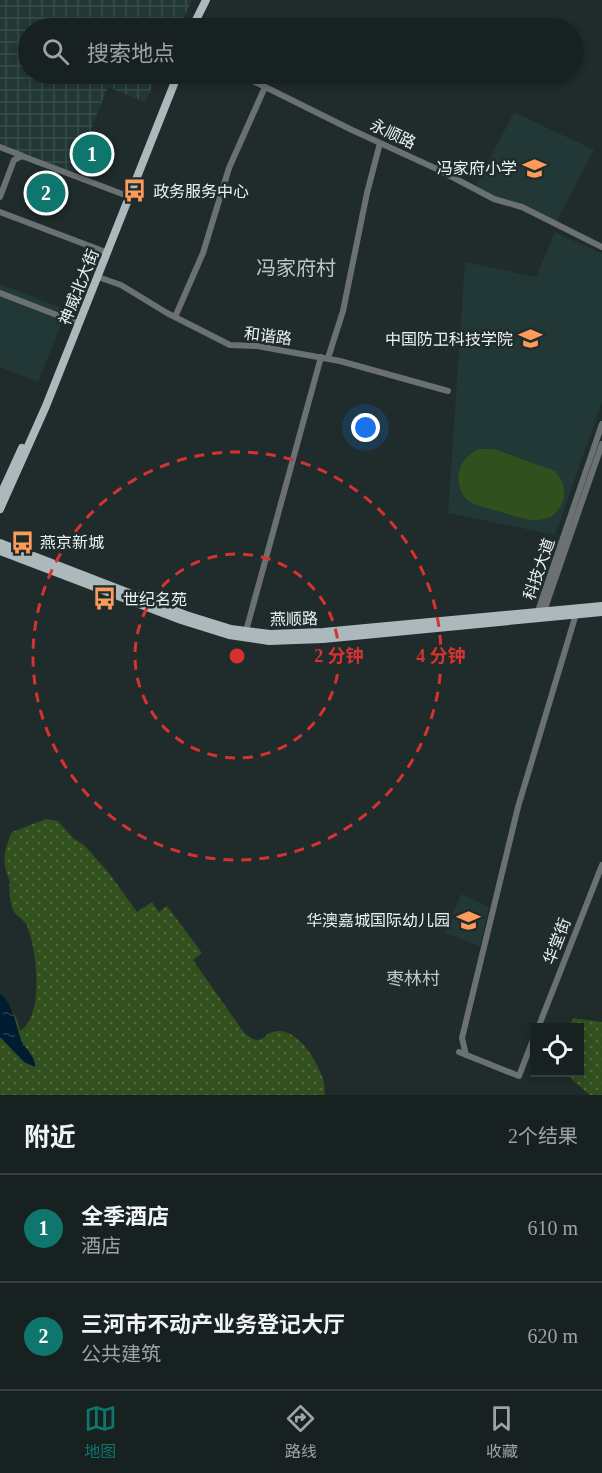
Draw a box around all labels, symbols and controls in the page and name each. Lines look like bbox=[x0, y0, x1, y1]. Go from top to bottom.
search box bbox=[18, 18, 584, 84]
icon: search bbox=[39, 35, 72, 68]
text: 搜索地点 bbox=[87, 41, 175, 66]
street label: 永顺路 bbox=[368, 116, 418, 152]
pin: 1 bbox=[72, 132, 112, 176]
school or university icon: 冯家府小学 bbox=[522, 155, 548, 181]
place label: 冯家府小学 bbox=[437, 160, 517, 177]
pin: 2 bbox=[26, 170, 66, 216]
bus stop icon: 政务服务中心 bbox=[122, 178, 148, 204]
place label: 政务服务中心 bbox=[153, 183, 249, 200]
street label: 神威北大街 bbox=[56, 247, 102, 327]
district label: 冯家府村 bbox=[256, 257, 336, 279]
street label: 和谐路 bbox=[243, 325, 293, 347]
school or university icon: 中国防卫科技学院 bbox=[518, 326, 544, 352]
place label: 中国防卫科技学院 bbox=[385, 331, 513, 348]
your location bbox=[351, 413, 380, 442]
bus stop icon: 燕京新城 bbox=[9, 529, 35, 555]
place label: 燕京新城 bbox=[40, 534, 104, 551]
street label: 科技大道 bbox=[521, 536, 557, 602]
bus stop icon: 世纪名苑 bbox=[92, 586, 118, 612]
place label: 世纪名苑 bbox=[123, 591, 187, 608]
street label: 燕顺路 bbox=[270, 610, 318, 628]
centre of rings bbox=[227, 646, 247, 666]
text: 2 分钟 bbox=[314, 646, 364, 666]
text: 4 分钟 bbox=[416, 646, 466, 666]
school or university icon: 华澳嘉城国际幼儿园 bbox=[455, 907, 481, 933]
place label: 华澳嘉城国际幼儿园 bbox=[306, 912, 450, 929]
street label: 华堂街 bbox=[540, 916, 574, 966]
district label: 枣林村 bbox=[386, 969, 440, 989]
map controls bbox=[530, 1023, 584, 1077]
button: locate bbox=[530, 1023, 584, 1077]
text: 附近 bbox=[24, 1123, 76, 1152]
text: 2个结果 bbox=[508, 1125, 578, 1147]
text: 全季酒店 bbox=[81, 1204, 169, 1229]
text: 1 bbox=[39, 1217, 49, 1239]
text: 610 m bbox=[527, 1217, 578, 1239]
text: 酒店 bbox=[81, 1235, 121, 1257]
text: 三河市不动产业务登记大厅 bbox=[81, 1312, 345, 1337]
text: 2 bbox=[39, 1325, 49, 1347]
text: 620 m bbox=[527, 1325, 578, 1347]
text: 公共建筑 bbox=[81, 1343, 161, 1365]
tab: 地图 bbox=[84, 1402, 117, 1462]
tab: 路线 bbox=[284, 1402, 317, 1462]
tab: 收藏 bbox=[485, 1402, 518, 1462]

